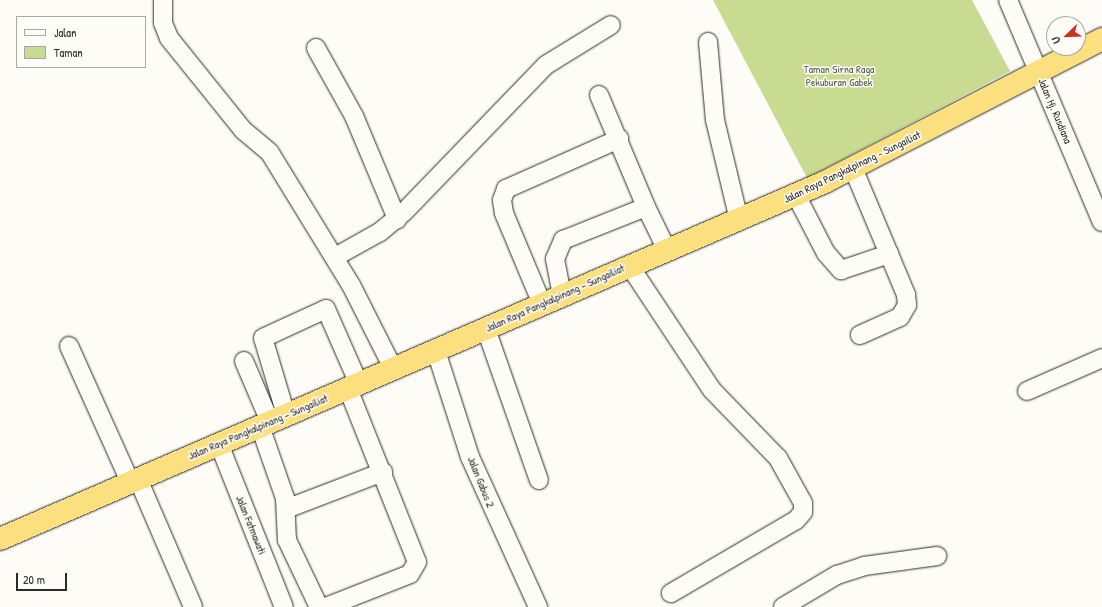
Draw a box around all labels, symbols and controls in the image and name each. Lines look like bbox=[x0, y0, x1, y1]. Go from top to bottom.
legend bbox=[16, 16, 146, 68]
north arrow bbox=[1046, 16, 1086, 56]
text: Jalan bbox=[54, 24, 76, 41]
text: U bbox=[1048, 35, 1064, 46]
text: Taman bbox=[54, 44, 83, 61]
park label: Taman Sirna Raga Pekuburan Gabek bbox=[804, 63, 874, 89]
street label: Jalan Hj. Rusdiana bbox=[1035, 76, 1075, 146]
street label: Jalan Raya Pangkalpinang - Sungailiat bbox=[781, 128, 923, 206]
street label: Jalan Raya Pangkalpinang - Sungailiat bbox=[484, 261, 626, 335]
street label: Jalan Raya Pangkalpinang - Sungailiat bbox=[186, 392, 330, 462]
street label: Jalan Gabus 2 bbox=[465, 455, 497, 509]
street label: Jalan Fatmawati bbox=[233, 493, 269, 557]
scale bar bbox=[18, 565, 69, 591]
text: 20 m bbox=[23, 571, 45, 588]

